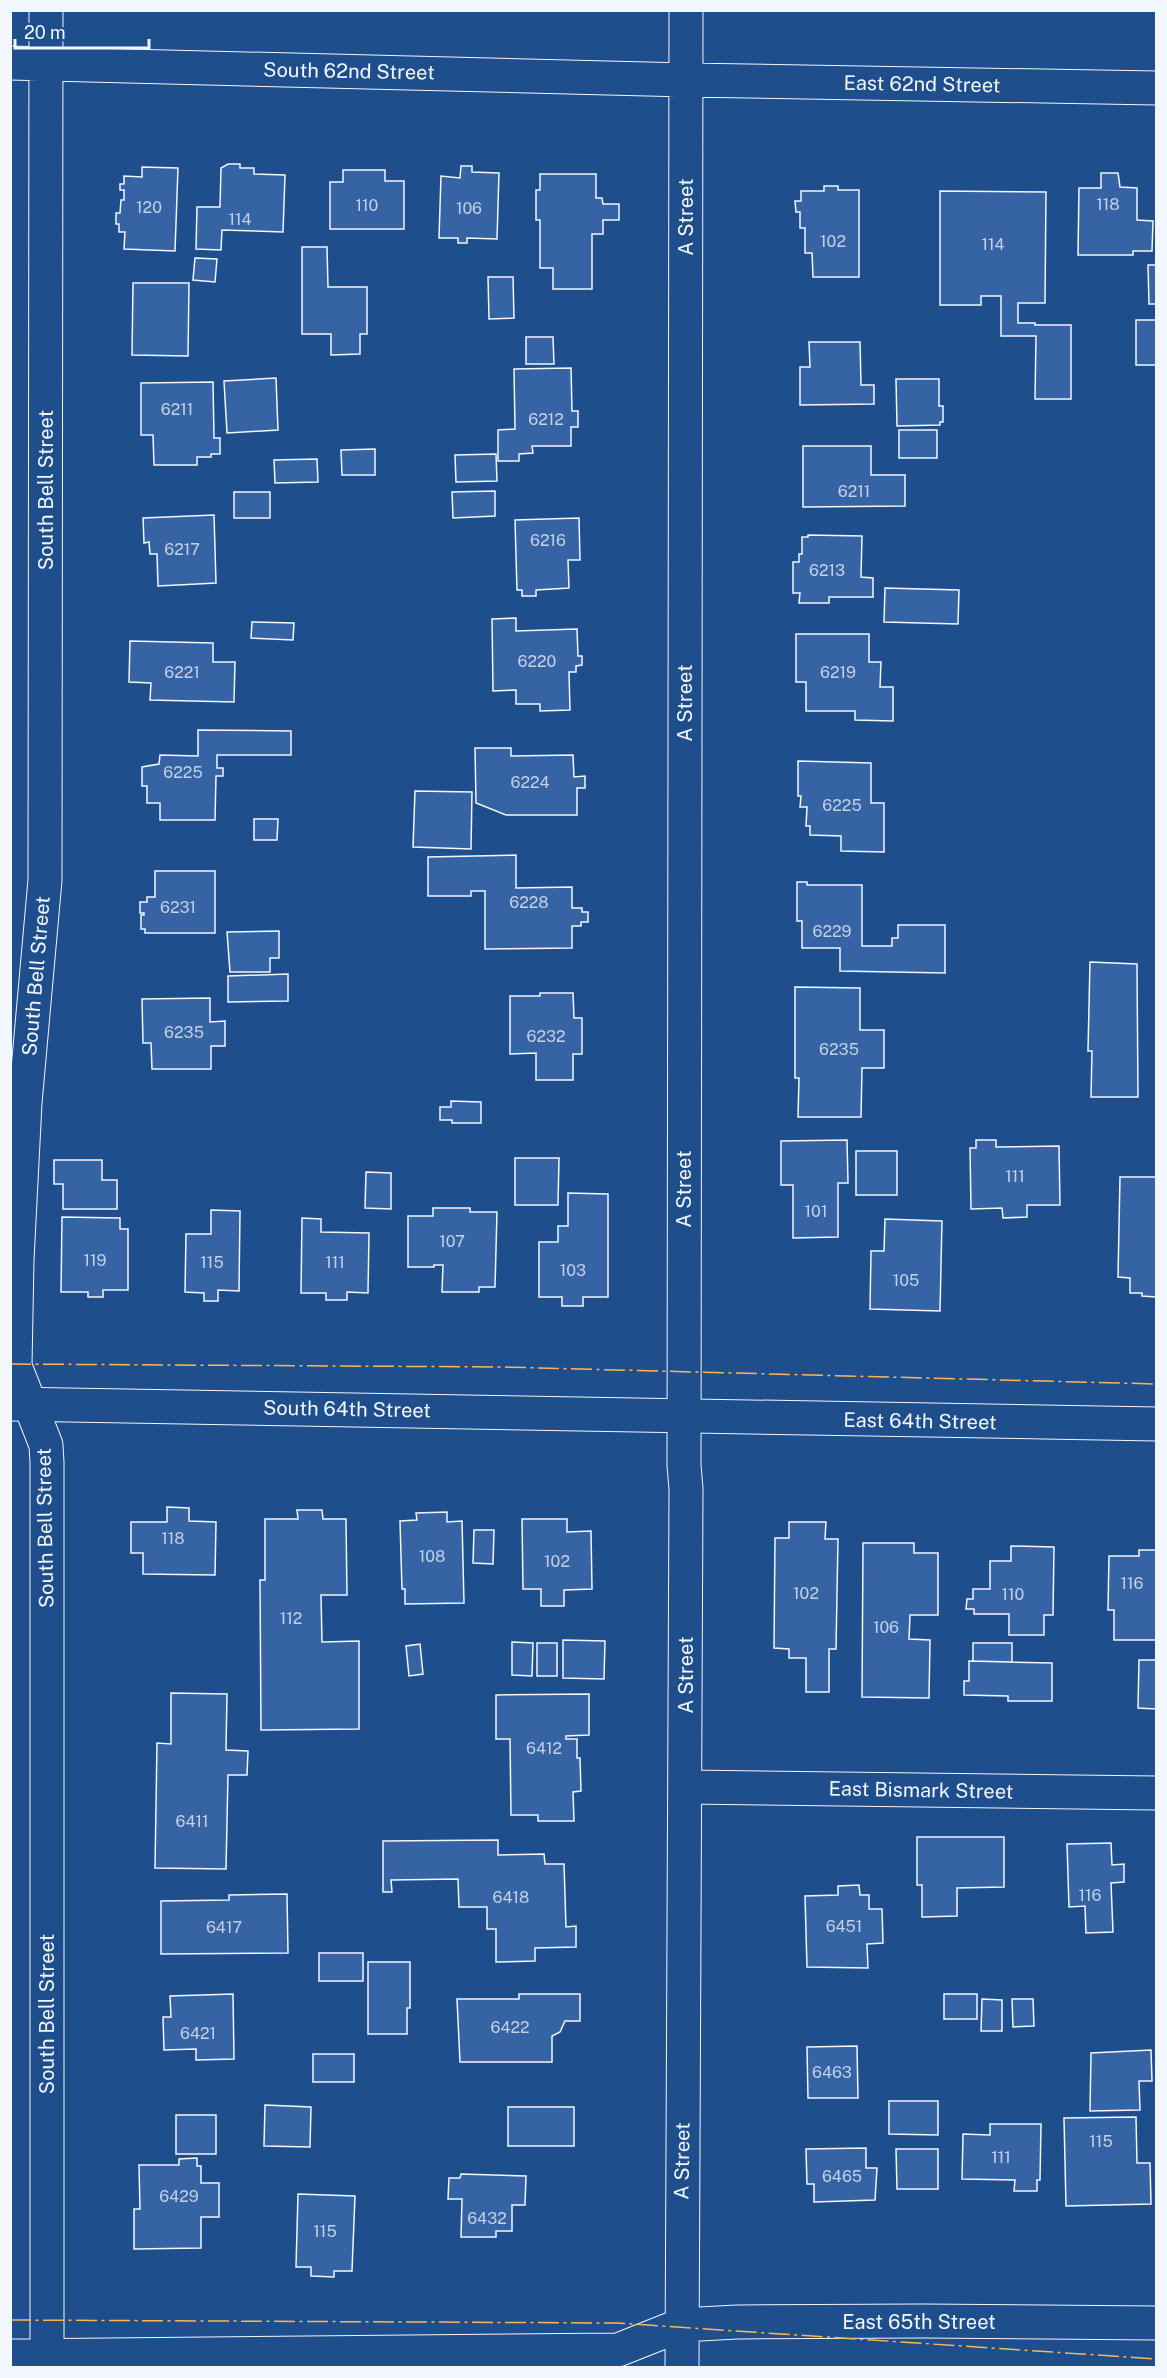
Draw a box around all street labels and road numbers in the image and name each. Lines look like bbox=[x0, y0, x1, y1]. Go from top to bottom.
street label: South 62nd Street bbox=[263, 58, 435, 84]
street label: East 62nd Street bbox=[843, 71, 1001, 97]
street label: A Street bbox=[674, 178, 698, 256]
street label: South Bell Street bbox=[34, 410, 58, 570]
street label: A Street bbox=[673, 664, 697, 742]
street label: South Bell Street bbox=[17, 895, 55, 1057]
street label: A Street bbox=[672, 1150, 696, 1228]
street label: South 64th Street bbox=[263, 1396, 431, 1422]
street label: East 64th Street bbox=[843, 1408, 997, 1434]
street label: South Bell Street bbox=[32, 1448, 58, 1608]
street label: A Street bbox=[674, 1636, 698, 1714]
street label: East Bismark Street bbox=[828, 1776, 1014, 1804]
street label: South Bell Street bbox=[35, 1934, 59, 2094]
street label: A Street bbox=[669, 2122, 695, 2200]
street label: East 65th Street bbox=[842, 2310, 996, 2334]

